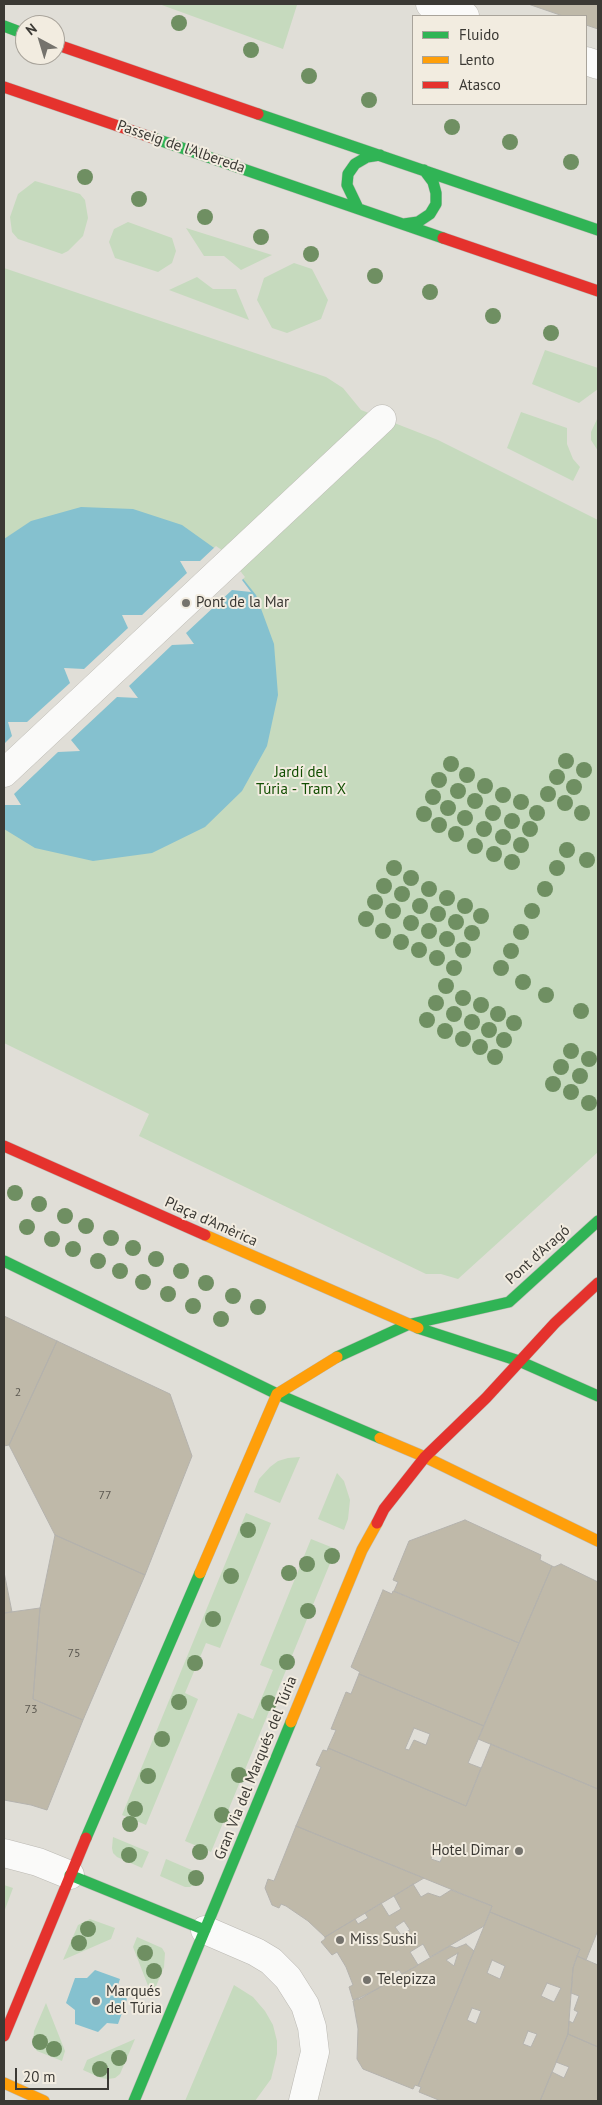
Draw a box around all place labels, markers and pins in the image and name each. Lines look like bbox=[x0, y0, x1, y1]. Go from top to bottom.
place label: Pont de la Mar bbox=[196, 594, 289, 612]
marker: Pont de la Mar bbox=[180, 597, 192, 609]
place label: Hotel Dimar bbox=[431, 1842, 509, 1860]
marker: Hotel Dimar bbox=[513, 1845, 525, 1857]
place label: Miss Sushi bbox=[350, 1931, 417, 1949]
marker: Miss Sushi bbox=[334, 1934, 346, 1946]
place label: Telepizza bbox=[377, 1971, 436, 1989]
marker: Telepizza bbox=[361, 1974, 373, 1986]
place label: Marqués del Túria bbox=[106, 1983, 162, 2018]
marker: Marqués del Túria bbox=[90, 1995, 102, 2007]

